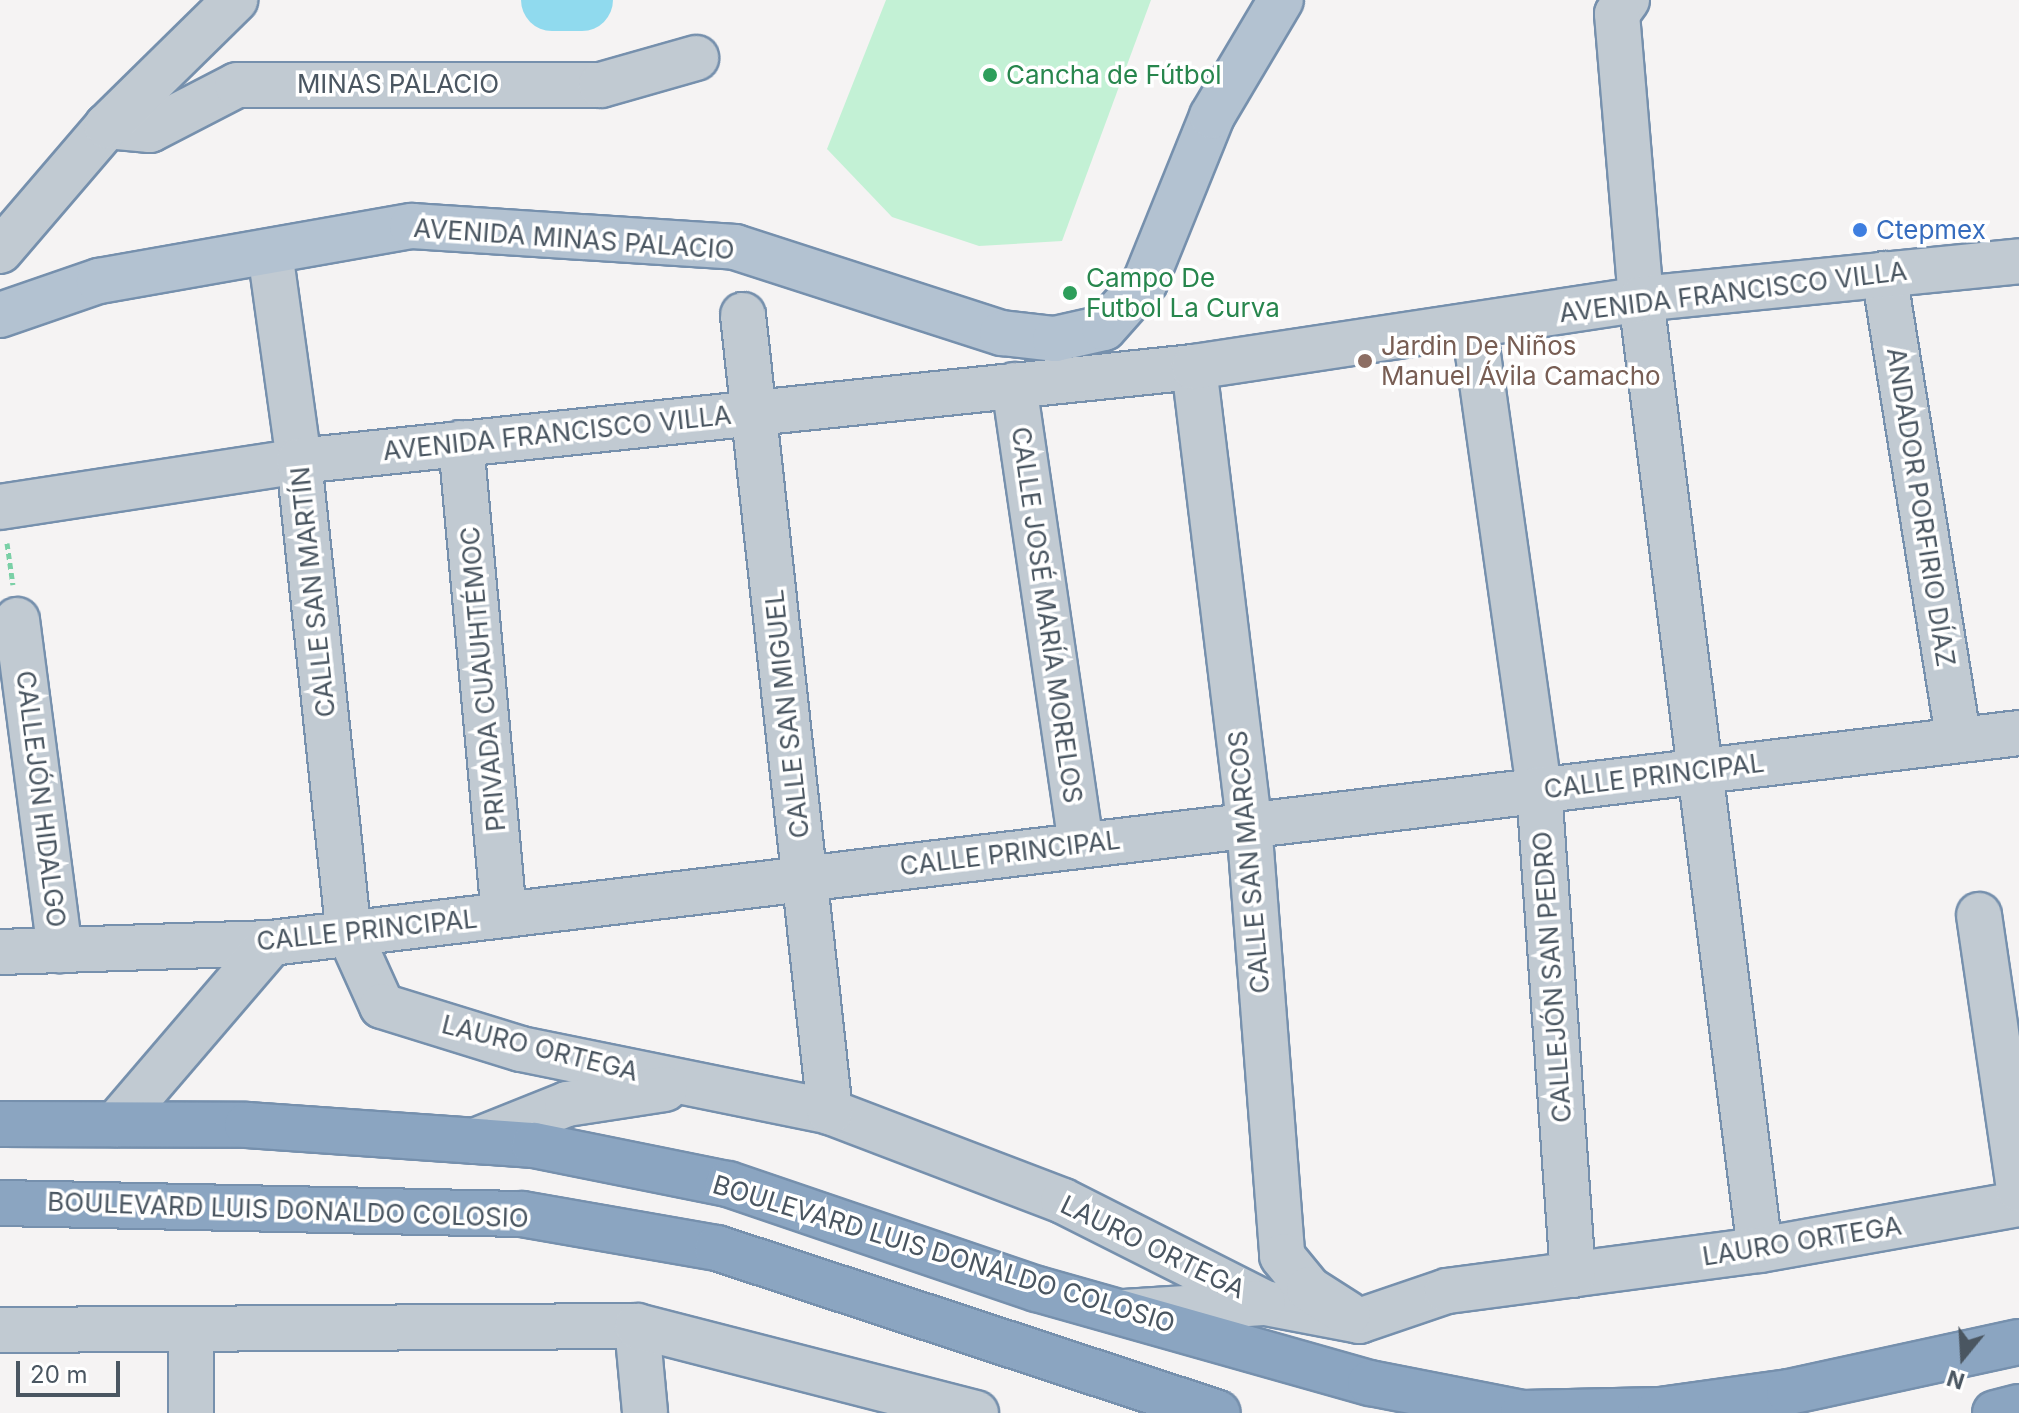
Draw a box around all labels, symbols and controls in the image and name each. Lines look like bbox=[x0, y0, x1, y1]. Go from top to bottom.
place label: Cancha de Fútbol bbox=[1006, 59, 1222, 91]
marker: Cancha de Fútbol bbox=[981, 66, 999, 84]
street label: MINAS PALACIO bbox=[297, 68, 499, 100]
street label: AVENIDA MINAS PALACIO bbox=[412, 212, 736, 266]
place label: Ctepmex bbox=[1876, 214, 1986, 246]
marker: Ctepmex bbox=[1851, 221, 1869, 239]
street label: AVENIDA FRANCISCO VILLA bbox=[1557, 255, 1909, 329]
place label: Campo De Futbol La Curva bbox=[1086, 262, 1280, 324]
marker: Campo De Futbol La Curva bbox=[1061, 284, 1079, 302]
place label: Jardin De Niños Manuel Ávila Camacho bbox=[1381, 330, 1661, 392]
street label: ANDADOR PORFIRIO DÍAZ bbox=[1880, 345, 1962, 669]
marker: Jardin De Niños Manuel Ávila Camacho bbox=[1356, 352, 1374, 370]
street label: AVENIDA FRANCISCO VILLA bbox=[381, 399, 733, 467]
street label: CALLE JOSÉ MARÍA MORELOS bbox=[1005, 425, 1089, 805]
street label: CALLE SAN MARTÍN bbox=[284, 465, 342, 719]
street label: PRIVADA CUAUHTÉMOC bbox=[454, 525, 512, 833]
street label: CALLE SAN MIGUEL bbox=[758, 588, 816, 840]
street label: CALLEJÓN HIDALGO bbox=[10, 669, 72, 929]
street label: CALLE SAN MARCOS bbox=[1222, 729, 1276, 995]
street label: CALLE PRINCIPAL bbox=[1542, 747, 1766, 805]
street label: CALLE PRINCIPAL bbox=[898, 824, 1122, 882]
street label: CALLEJÓN SAN PEDRO bbox=[1526, 830, 1578, 1124]
street label: CALLE PRINCIPAL bbox=[255, 903, 479, 957]
street label: LAURO ORTEGA bbox=[439, 1009, 641, 1087]
street label: BOULEVARD LUIS DONALDO COLOSIO bbox=[709, 1169, 1179, 1339]
street label: BOULEVARD LUIS DONALDO COLOSIO bbox=[47, 1186, 529, 1234]
street label: LAURO ORTEGA bbox=[1056, 1189, 1250, 1305]
street label: LAURO ORTEGA bbox=[1700, 1210, 1904, 1272]
north arrow bbox=[1923, 1317, 2003, 1397]
scale bar bbox=[20, 1345, 124, 1395]
text: 20 m bbox=[30, 1360, 88, 1389]
text: N bbox=[1944, 1365, 1968, 1395]

